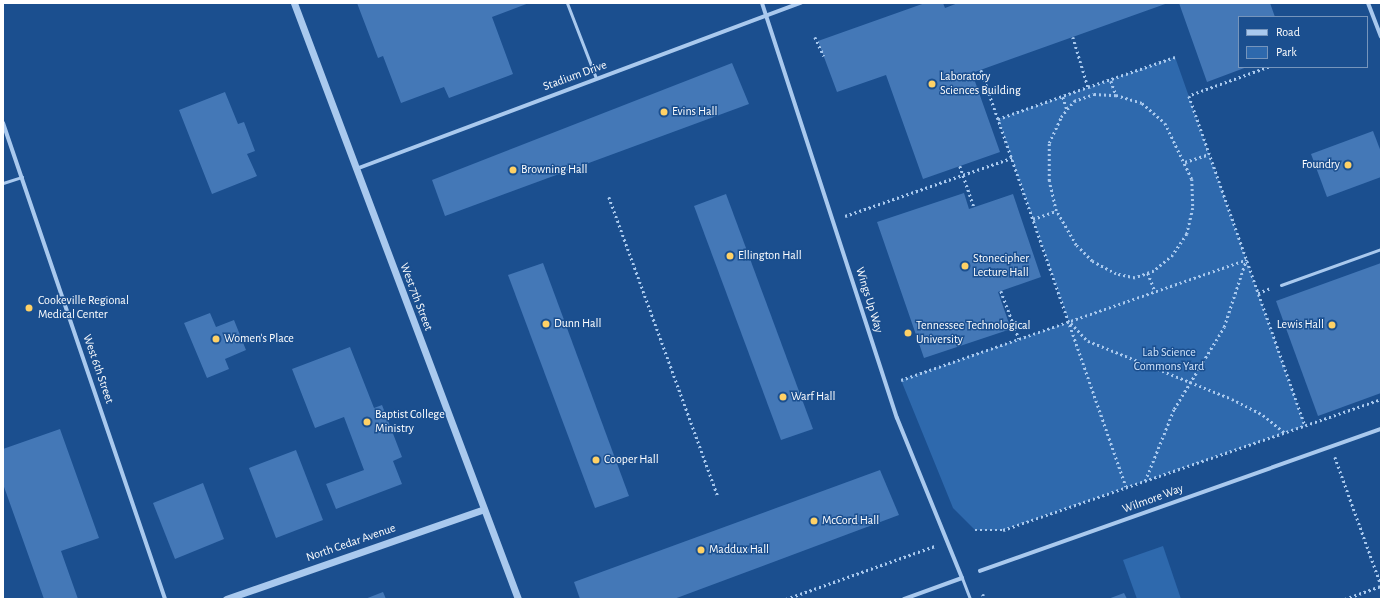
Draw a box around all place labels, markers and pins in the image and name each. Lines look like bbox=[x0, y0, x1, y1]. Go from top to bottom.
place label: Laboratory Sciences Building bbox=[940, 70, 1021, 98]
marker: Laboratory Sciences Building bbox=[927, 79, 937, 89]
place label: Evins Hall bbox=[672, 105, 717, 119]
marker: Evins Hall bbox=[659, 107, 669, 117]
place label: Foundry bbox=[1302, 158, 1340, 172]
marker: Foundry bbox=[1343, 160, 1353, 170]
place label: Browning Hall bbox=[521, 163, 588, 177]
marker: Browning Hall bbox=[508, 165, 518, 175]
place label: Ellington Hall bbox=[738, 249, 802, 263]
marker: Ellington Hall bbox=[725, 251, 735, 261]
place label: Stonecipher Lecture Hall bbox=[973, 252, 1029, 280]
marker: Stonecipher Lecture Hall bbox=[960, 261, 970, 271]
place label: Cookeville Regional Medical Center bbox=[38, 294, 129, 322]
marker: Cookeville Regional Medical Center bbox=[23, 302, 35, 314]
place label: Dunn Hall bbox=[554, 317, 601, 331]
place label: Lewis Hall bbox=[1277, 318, 1324, 332]
marker: Dunn Hall bbox=[541, 319, 551, 329]
place label: Tennessee Technological University bbox=[916, 319, 1030, 347]
marker: Lewis Hall bbox=[1327, 320, 1337, 330]
marker: Tennessee Technological University bbox=[903, 328, 913, 338]
place label: Women's Place bbox=[224, 332, 294, 346]
marker: Women's Place bbox=[211, 334, 221, 344]
place label: Warf Hall bbox=[791, 390, 835, 404]
marker: Warf Hall bbox=[778, 392, 788, 402]
place label: Baptist College Ministry bbox=[375, 408, 445, 436]
marker: Baptist College Ministry bbox=[362, 417, 372, 427]
place label: Cooper Hall bbox=[604, 453, 659, 467]
marker: Cooper Hall bbox=[591, 455, 601, 465]
place label: McCord Hall bbox=[822, 514, 879, 528]
marker: McCord Hall bbox=[809, 516, 819, 526]
place label: Maddux Hall bbox=[709, 543, 769, 557]
marker: Maddux Hall bbox=[696, 545, 706, 555]

